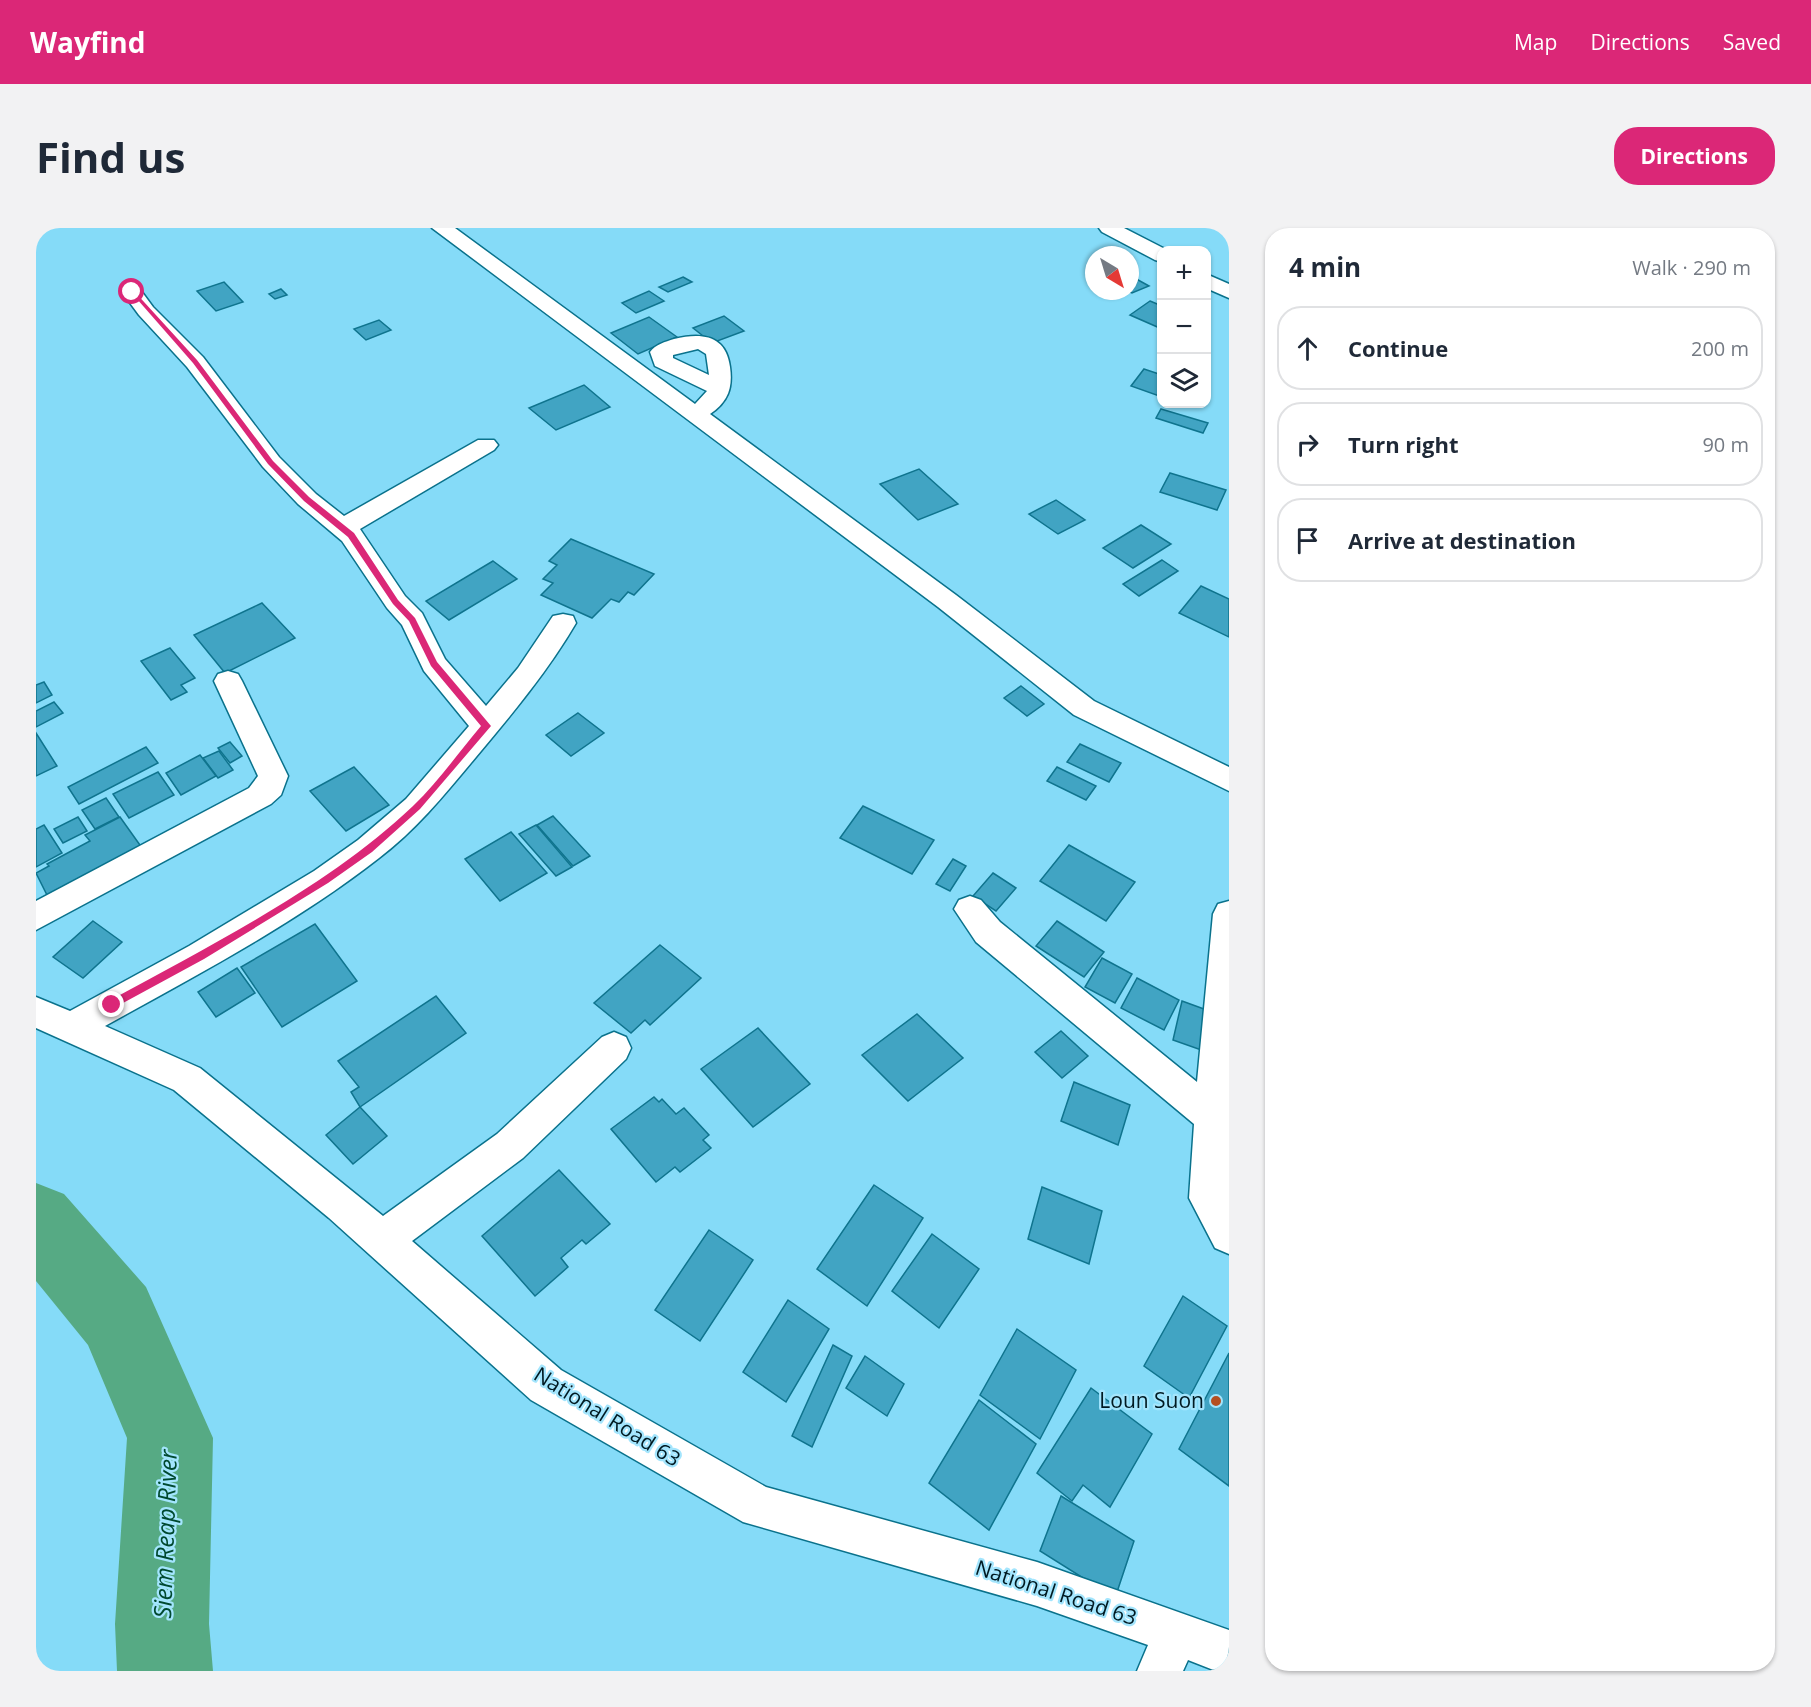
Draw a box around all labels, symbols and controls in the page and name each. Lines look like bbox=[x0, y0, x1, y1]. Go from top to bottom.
text: Wayfind bbox=[30, 23, 145, 61]
text: Map bbox=[1514, 28, 1557, 56]
text: Directions bbox=[1590, 28, 1690, 56]
text: Saved bbox=[1723, 28, 1781, 56]
button: Directions bbox=[1614, 127, 1775, 185]
text: Find us bbox=[36, 128, 185, 185]
north arrow bbox=[1085, 246, 1139, 300]
map controls bbox=[1157, 246, 1211, 408]
button: + bbox=[1157, 246, 1211, 300]
text: 4 min bbox=[1289, 249, 1361, 285]
text: Walk · 290 m bbox=[1632, 254, 1751, 281]
route start bbox=[118, 278, 144, 304]
button: − bbox=[1157, 300, 1211, 354]
icon: ahead bbox=[1291, 332, 1324, 365]
text: Continue bbox=[1348, 333, 1448, 363]
text: 200 m bbox=[1691, 335, 1749, 362]
button: layers bbox=[1157, 354, 1211, 408]
icon: right bbox=[1291, 428, 1324, 461]
text: Turn right bbox=[1348, 429, 1459, 459]
text: 90 m bbox=[1702, 431, 1749, 458]
icon: arrive bbox=[1291, 524, 1324, 557]
text: Arrive at destination bbox=[1348, 525, 1576, 555]
route end bbox=[98, 991, 124, 1017]
street label: National Road 63 bbox=[529, 1360, 686, 1472]
place label: Loun Suon bbox=[1099, 1386, 1204, 1414]
marker: Loun Suon bbox=[1209, 1394, 1223, 1408]
water label: Siem Reap River bbox=[145, 1447, 184, 1619]
street label: National Road 63 bbox=[972, 1553, 1140, 1631]

